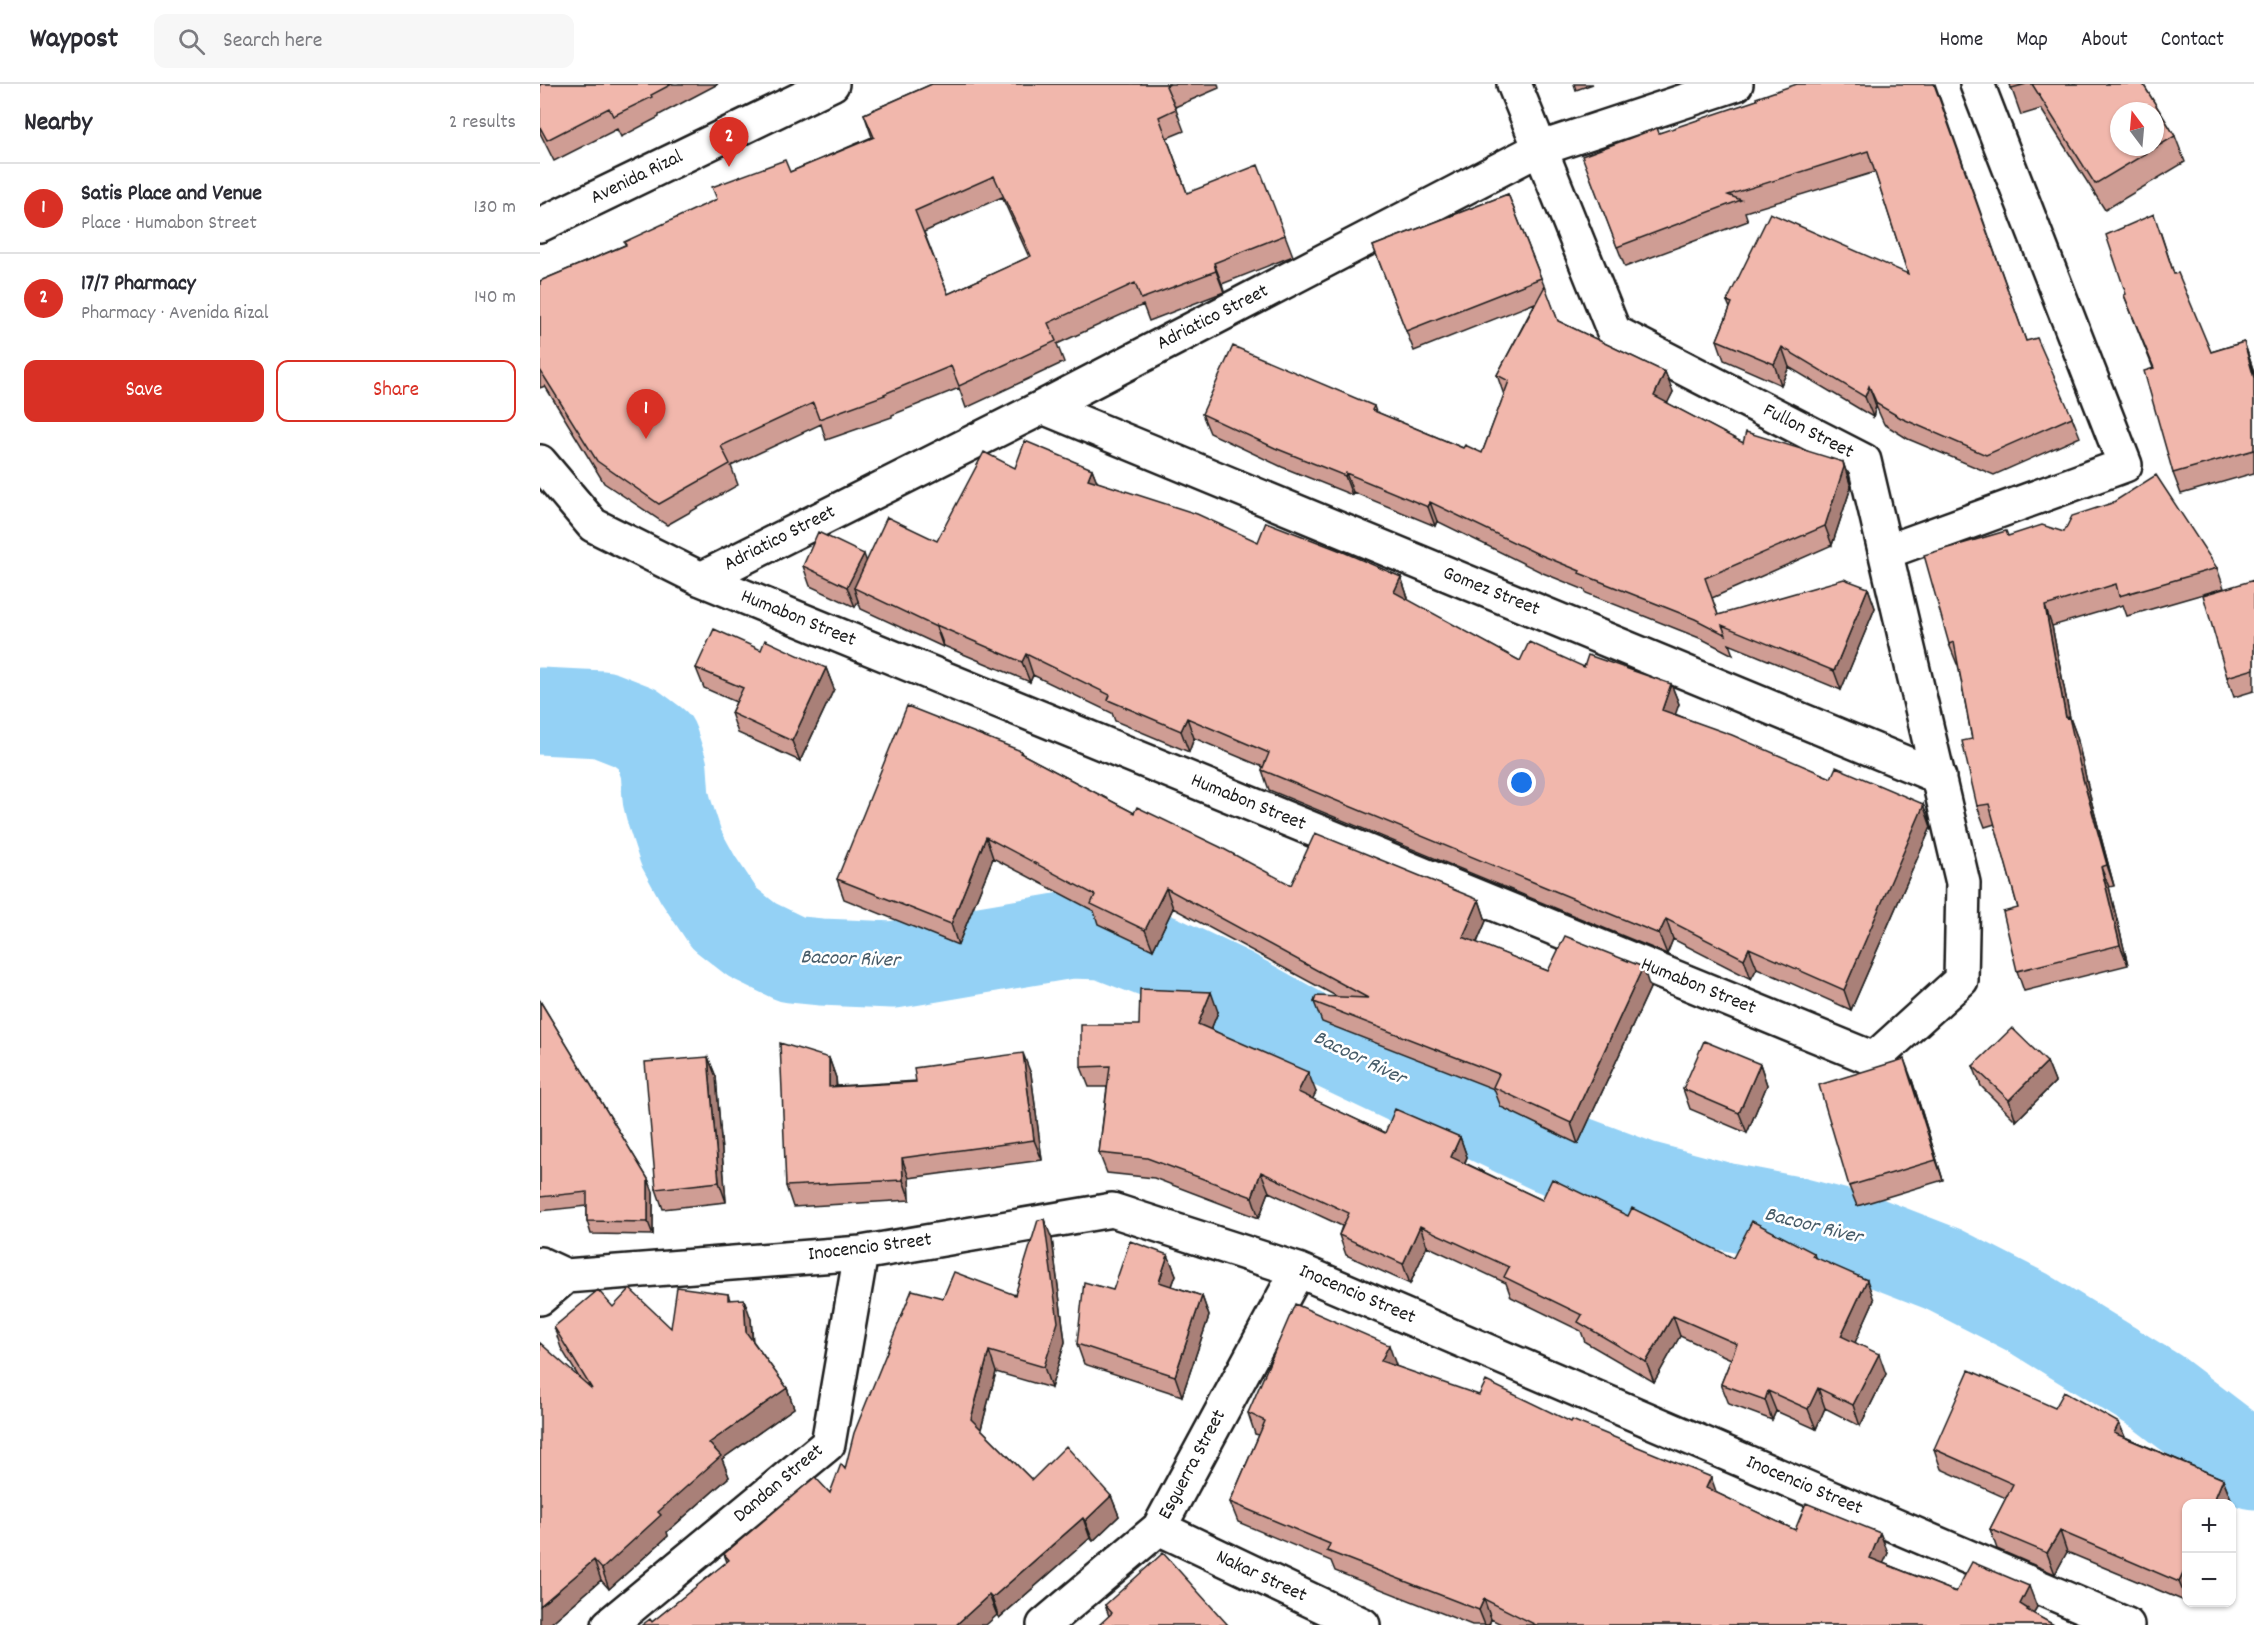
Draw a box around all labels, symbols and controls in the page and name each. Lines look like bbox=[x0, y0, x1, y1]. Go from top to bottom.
search box bbox=[154, 14, 574, 68]
text: Waypost bbox=[30, 21, 118, 61]
icon: search bbox=[175, 25, 208, 58]
text: Search here bbox=[223, 26, 322, 57]
text: Home bbox=[1939, 26, 1983, 56]
text: Map bbox=[2016, 26, 2048, 56]
text: About bbox=[2081, 26, 2128, 56]
text: Contact bbox=[2161, 26, 2224, 56]
north arrow bbox=[2110, 102, 2164, 156]
text: Nearby bbox=[24, 105, 92, 142]
text: 2 results bbox=[449, 109, 516, 137]
pin: 2 bbox=[710, 118, 748, 167]
street label: Avenida Rizal bbox=[586, 144, 688, 212]
text: Satis Place and Venue bbox=[81, 179, 262, 210]
text: 1 bbox=[41, 194, 46, 222]
text: 130 m bbox=[474, 194, 516, 222]
text: Place · Humabon Street bbox=[81, 210, 257, 238]
text: 17/7 Pharmacy bbox=[81, 269, 196, 300]
street label: Adriatico Street bbox=[1152, 278, 1274, 358]
text: 2 bbox=[39, 284, 48, 312]
text: 140 m bbox=[474, 284, 516, 312]
text: Pharmacy · Avenida Rizal bbox=[81, 300, 268, 328]
button: Save bbox=[24, 360, 264, 422]
button: Share bbox=[276, 360, 516, 422]
pin: 1 bbox=[626, 390, 666, 439]
street label: Fullon Street bbox=[1758, 397, 1858, 467]
street label: Adriatico Street bbox=[719, 499, 841, 579]
street label: Gomez Street bbox=[1438, 560, 1544, 624]
street label: Humabon Street bbox=[736, 583, 860, 655]
street label: Humabon Street bbox=[1186, 767, 1310, 839]
your location bbox=[1507, 768, 1536, 797]
water label: Bacoor River bbox=[800, 943, 902, 977]
street label: Humabon Street bbox=[1636, 951, 1760, 1023]
water label: Bacoor River bbox=[1308, 1024, 1412, 1095]
water label: Bacoor River bbox=[1761, 1200, 1867, 1254]
street label: Inocencio Street bbox=[807, 1227, 933, 1269]
street label: Inocencio Street bbox=[1294, 1258, 1420, 1332]
street label: Esguerra Street bbox=[1152, 1405, 1234, 1525]
street label: Dandan Street bbox=[728, 1438, 830, 1530]
street label: Inocencio Street bbox=[1741, 1449, 1867, 1523]
map controls bbox=[2182, 1499, 2236, 1607]
button: + bbox=[2182, 1499, 2236, 1553]
street label: Nakar Street bbox=[1211, 1544, 1311, 1610]
button: − bbox=[2182, 1553, 2236, 1607]

